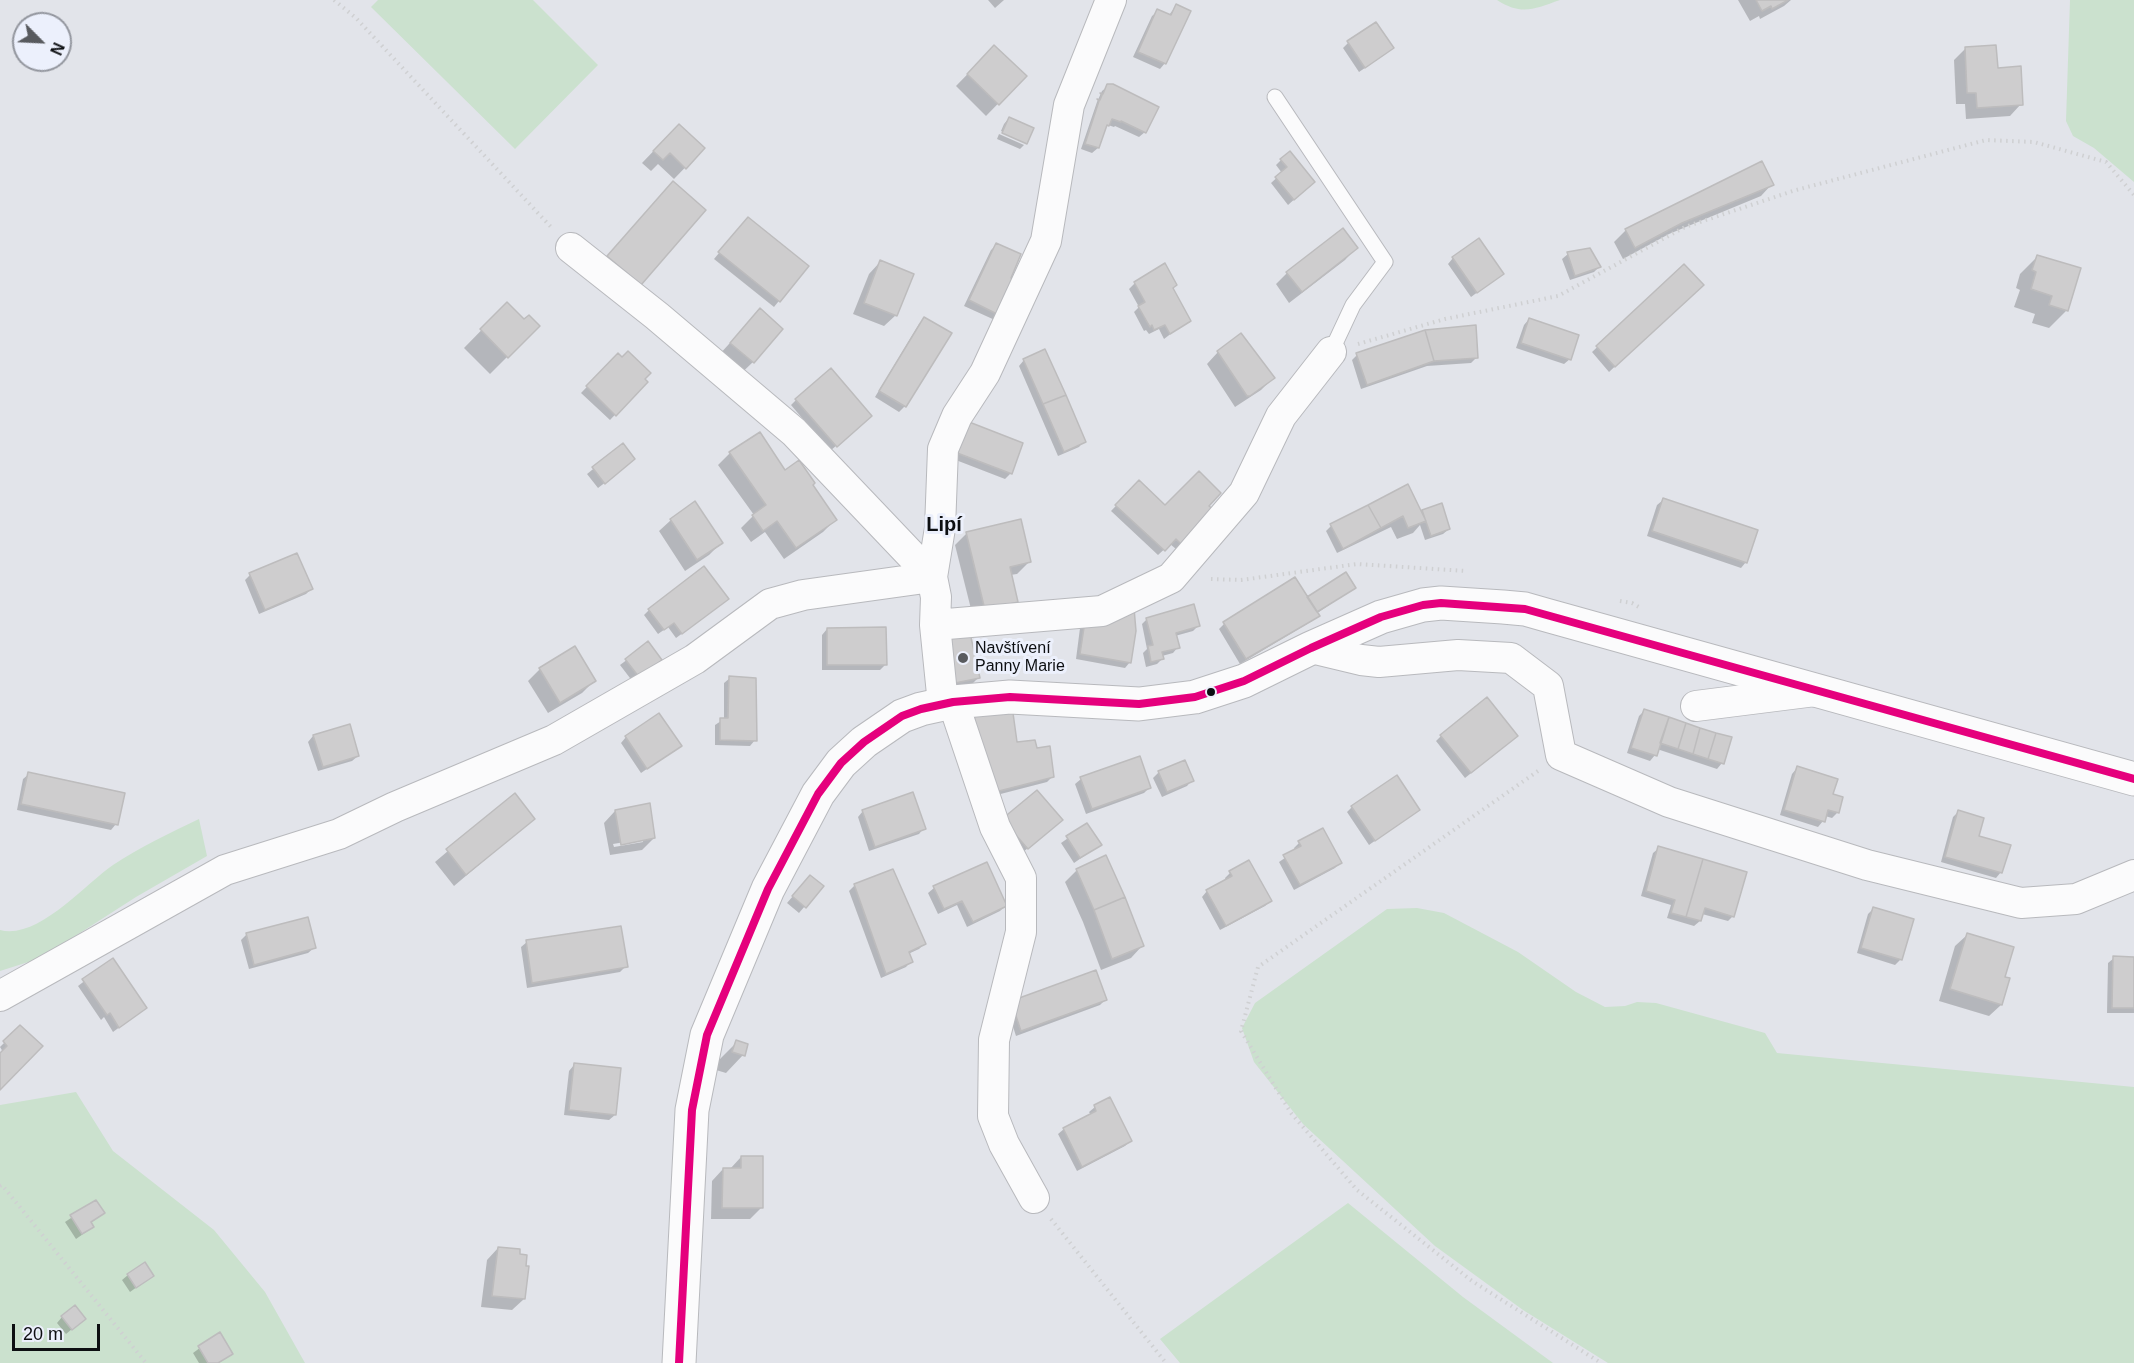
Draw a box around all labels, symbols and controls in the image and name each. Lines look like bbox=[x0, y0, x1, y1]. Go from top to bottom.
north arrow bbox=[12, 12, 72, 72]
text: N bbox=[47, 40, 67, 57]
district label: Lipí bbox=[926, 513, 962, 537]
place label: Navštívení Panny Marie bbox=[975, 639, 1065, 677]
marker: Navštívení Panny Marie bbox=[956, 651, 970, 665]
unlabelled marker bbox=[1205, 686, 1217, 698]
scale bar bbox=[15, 1312, 104, 1350]
text: 20 m bbox=[23, 1324, 63, 1344]

